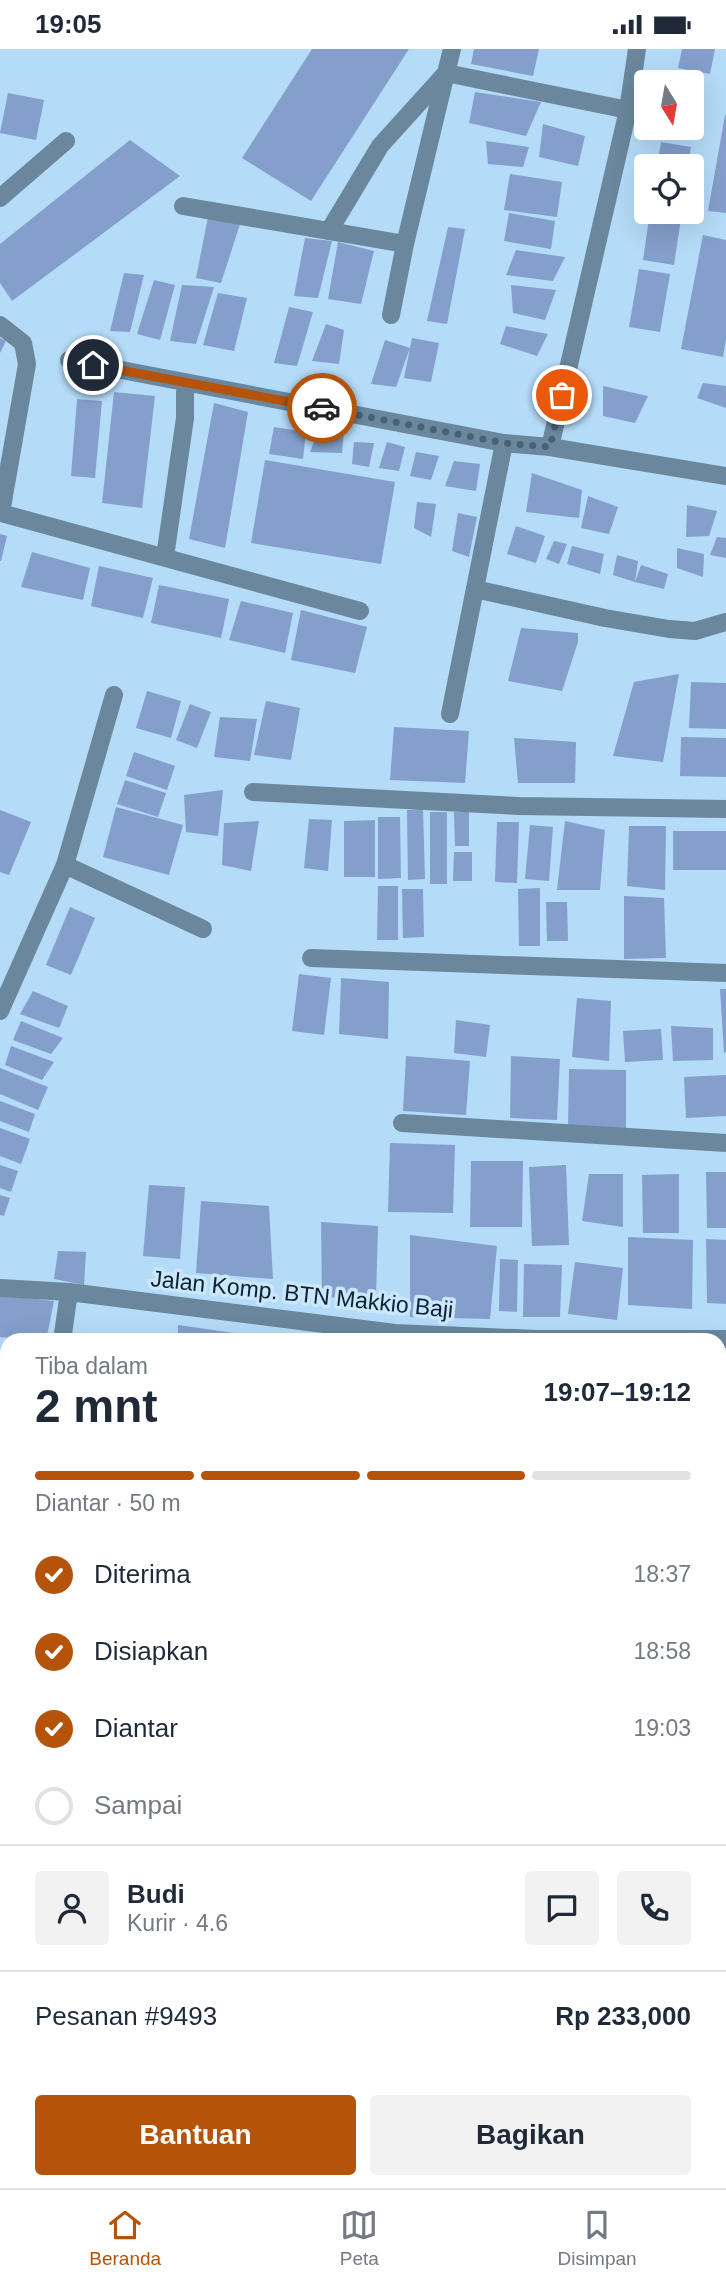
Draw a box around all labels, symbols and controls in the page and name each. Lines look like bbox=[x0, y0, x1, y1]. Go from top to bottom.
text: 19:05 bbox=[35, 9, 102, 39]
north arrow bbox=[634, 70, 704, 140]
map controls bbox=[634, 70, 704, 224]
button: locate bbox=[634, 154, 704, 224]
pin bbox=[63, 335, 123, 395]
icon: home bbox=[74, 346, 112, 384]
pin bbox=[532, 365, 592, 425]
courier bbox=[287, 373, 357, 443]
icon: bag bbox=[543, 376, 581, 414]
icon: car bbox=[303, 389, 341, 427]
street label: Jalan Komp. BTN Makkio Baji bbox=[149, 1265, 455, 1323]
text: Tiba dalam bbox=[35, 1353, 148, 1379]
text: 19:07–19:12 bbox=[544, 1377, 691, 1407]
text: 2 mnt bbox=[35, 1380, 158, 1432]
text: Diantar · 50 m bbox=[35, 1490, 181, 1516]
icon: check bbox=[35, 1556, 73, 1594]
text: Diterima bbox=[94, 1559, 191, 1589]
text: 18:37 bbox=[633, 1561, 691, 1587]
icon: check bbox=[35, 1633, 73, 1671]
text: Disiapkan bbox=[94, 1636, 208, 1666]
text: 18:58 bbox=[633, 1638, 691, 1664]
icon: check bbox=[35, 1710, 73, 1748]
text: Diantar bbox=[94, 1713, 178, 1743]
text: 19:03 bbox=[633, 1715, 691, 1741]
text: Sampai bbox=[94, 1790, 182, 1820]
button: person bbox=[35, 1871, 109, 1945]
button: chat bbox=[525, 1871, 599, 1945]
button: phone bbox=[617, 1871, 691, 1945]
text: Budi bbox=[127, 1879, 185, 1909]
text: Kurir · 4.6 bbox=[127, 1910, 228, 1936]
text: Pesanan #9493 bbox=[35, 2001, 217, 2031]
text: Rp 233,000 bbox=[555, 2001, 691, 2031]
button: Bantuan bbox=[35, 2095, 356, 2175]
button: Bagikan bbox=[370, 2095, 691, 2175]
tab: Beranda bbox=[89, 2206, 161, 2270]
tab: Peta bbox=[340, 2206, 379, 2270]
tab: Disimpan bbox=[557, 2206, 637, 2270]

